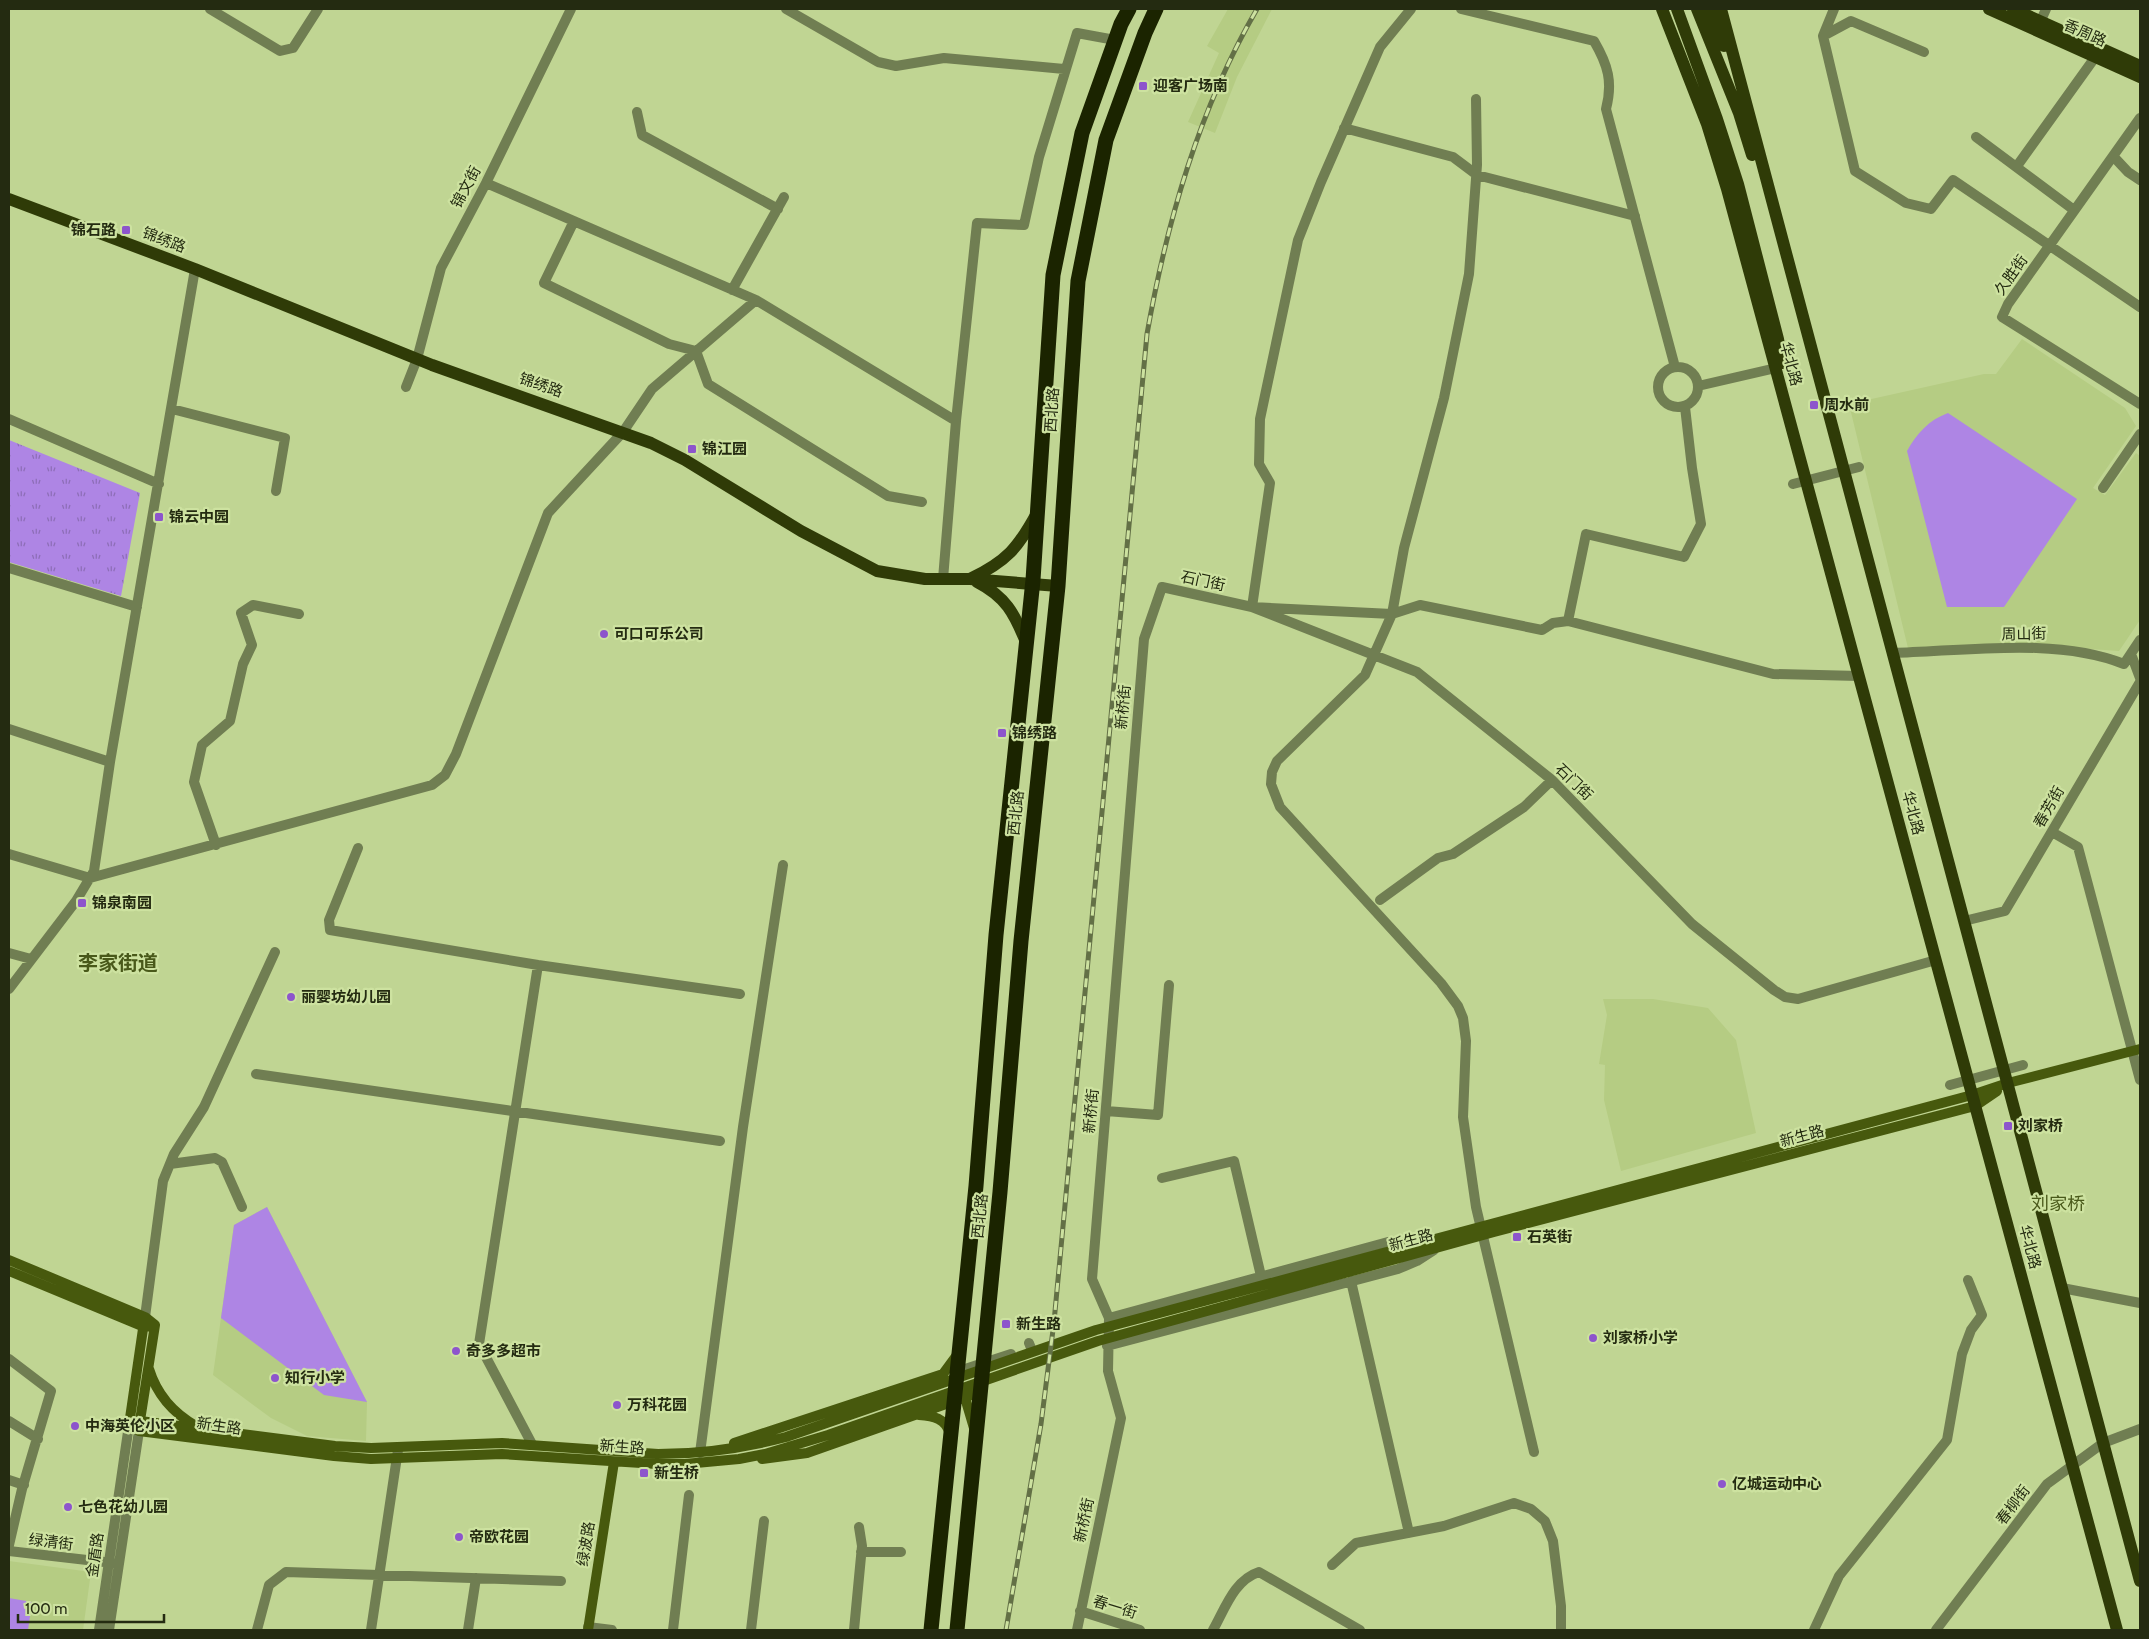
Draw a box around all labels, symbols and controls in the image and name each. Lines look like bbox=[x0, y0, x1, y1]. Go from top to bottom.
street label: 香周路 bbox=[2061, 16, 2109, 50]
place label: 迎客广场南 bbox=[1153, 77, 1228, 95]
marker: 迎客广场南 bbox=[1137, 80, 1149, 92]
street label: 锦文街 bbox=[447, 163, 485, 211]
place label: 锦石路 bbox=[71, 221, 116, 239]
marker: 锦石路 bbox=[120, 224, 132, 236]
street label: 锦绣路 bbox=[140, 224, 188, 256]
street label: 久胜街 bbox=[1991, 251, 2031, 299]
street label: 华北路 bbox=[1776, 340, 1806, 388]
street label: 锦绣路 bbox=[517, 369, 565, 401]
street label: 西北路 bbox=[1041, 387, 1063, 433]
place label: 周水前 bbox=[1824, 396, 1869, 414]
marker: 周水前 bbox=[1808, 399, 1820, 411]
place label: 锦江园 bbox=[702, 440, 747, 458]
marker: 锦江园 bbox=[686, 443, 698, 455]
place label: 锦云中园 bbox=[169, 508, 229, 526]
marker: 锦云中园 bbox=[153, 511, 165, 523]
street label: 石门街 bbox=[1179, 568, 1227, 594]
place label: 可口可乐公司 bbox=[614, 625, 704, 643]
street label: 周山街 bbox=[2001, 625, 2047, 643]
marker: 可口可乐公司 bbox=[598, 628, 610, 640]
street label: 新桥街 bbox=[1112, 684, 1134, 730]
place label: 锦绣路 bbox=[1012, 724, 1057, 742]
marker: 锦绣路 bbox=[996, 727, 1008, 739]
street label: 石门街 bbox=[1552, 760, 1596, 804]
street label: 春芳街 bbox=[2030, 783, 2068, 831]
street label: 华北路 bbox=[1898, 789, 1928, 837]
street label: 西北路 bbox=[1005, 790, 1027, 836]
place label: 锦泉南园 bbox=[92, 894, 152, 912]
marker: 锦泉南园 bbox=[76, 897, 88, 909]
district label: 李家街道 bbox=[78, 951, 158, 975]
place label: 丽婴坊幼儿园 bbox=[301, 988, 391, 1006]
marker: 丽婴坊幼儿园 bbox=[285, 991, 297, 1003]
street label: 新桥街 bbox=[1080, 1088, 1102, 1134]
place label: 刘家桥 bbox=[2018, 1117, 2063, 1135]
marker: 刘家桥 bbox=[2002, 1120, 2014, 1132]
street label: 新生路 bbox=[1778, 1121, 1826, 1151]
street label: 西北路 bbox=[969, 1193, 991, 1239]
district label: 刘家桥 bbox=[2031, 1193, 2085, 1215]
street label: 华北路 bbox=[2015, 1223, 2045, 1271]
street label: 新生路 bbox=[1387, 1225, 1435, 1255]
place label: 石英街 bbox=[1527, 1228, 1572, 1246]
marker: 石英街 bbox=[1511, 1231, 1523, 1243]
place label: 新生路 bbox=[1016, 1315, 1061, 1333]
marker: 新生路 bbox=[1000, 1318, 1012, 1330]
place label: 刘家桥小学 bbox=[1603, 1329, 1678, 1347]
marker: 刘家桥小学 bbox=[1587, 1332, 1599, 1344]
place label: 奇多多超市 bbox=[466, 1342, 541, 1360]
marker: 奇多多超市 bbox=[450, 1345, 462, 1357]
place label: 知行小学 bbox=[285, 1369, 345, 1387]
marker: 知行小学 bbox=[269, 1372, 281, 1384]
place label: 万科花园 bbox=[627, 1396, 687, 1414]
marker: 万科花园 bbox=[611, 1399, 623, 1411]
street label: 新生路 bbox=[195, 1414, 243, 1438]
place label: 中海英伦小区 bbox=[85, 1417, 175, 1435]
marker: 中海英伦小区 bbox=[69, 1420, 81, 1432]
street label: 新生路 bbox=[599, 1436, 645, 1458]
place label: 新生桥 bbox=[654, 1464, 699, 1482]
marker: 新生桥 bbox=[638, 1467, 650, 1479]
place label: 亿城运动中心 bbox=[1732, 1475, 1822, 1493]
marker: 亿城运动中心 bbox=[1716, 1478, 1728, 1490]
street label: 春柳街 bbox=[1992, 1482, 2034, 1528]
street label: 新桥街 bbox=[1071, 1496, 1097, 1544]
place label: 七色花幼儿园 bbox=[78, 1498, 168, 1516]
marker: 七色花幼儿园 bbox=[62, 1501, 74, 1513]
street label: 绿波路 bbox=[574, 1520, 598, 1568]
place label: 帝欧花园 bbox=[469, 1528, 529, 1546]
street label: 绿清街 bbox=[28, 1530, 74, 1554]
street label: 金盾路 bbox=[83, 1531, 107, 1579]
marker: 帝欧花园 bbox=[453, 1531, 465, 1543]
scale bar bbox=[18, 1592, 164, 1624]
street label: 春一街 bbox=[1091, 1592, 1139, 1622]
text: 100 m bbox=[25, 1600, 67, 1618]

